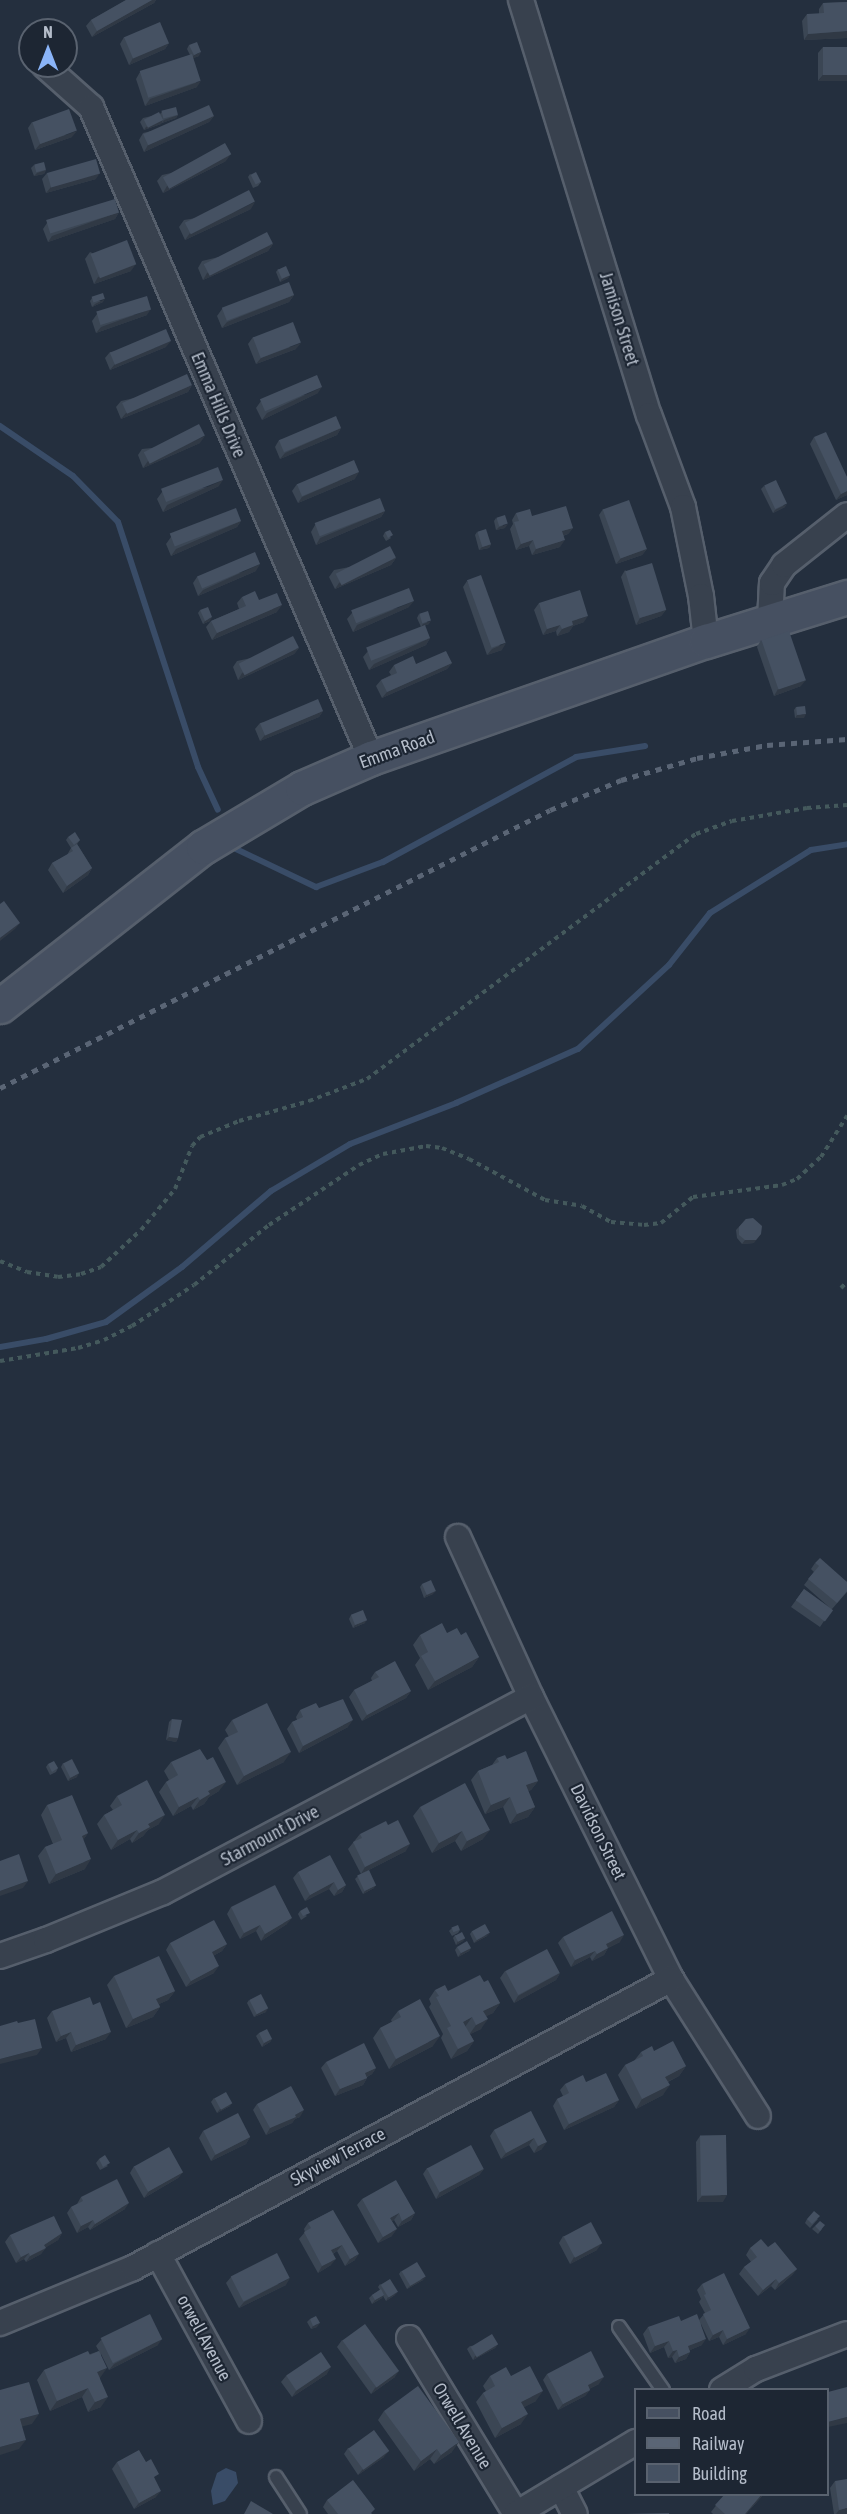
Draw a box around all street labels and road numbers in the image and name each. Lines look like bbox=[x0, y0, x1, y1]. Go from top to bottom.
street label: Jamison Street bbox=[595, 270, 643, 368]
street label: Emma Hills Drive bbox=[186, 349, 250, 461]
street label: Emma Road bbox=[356, 726, 438, 774]
street label: Davidson Street bbox=[565, 1781, 631, 1883]
street label: Starmount Drive bbox=[217, 1801, 323, 1871]
street label: Skyview Terrace bbox=[287, 2123, 389, 2191]
street label: orwell Avenue bbox=[172, 2291, 236, 2385]
street label: Orwell Avenue bbox=[428, 2379, 496, 2473]

